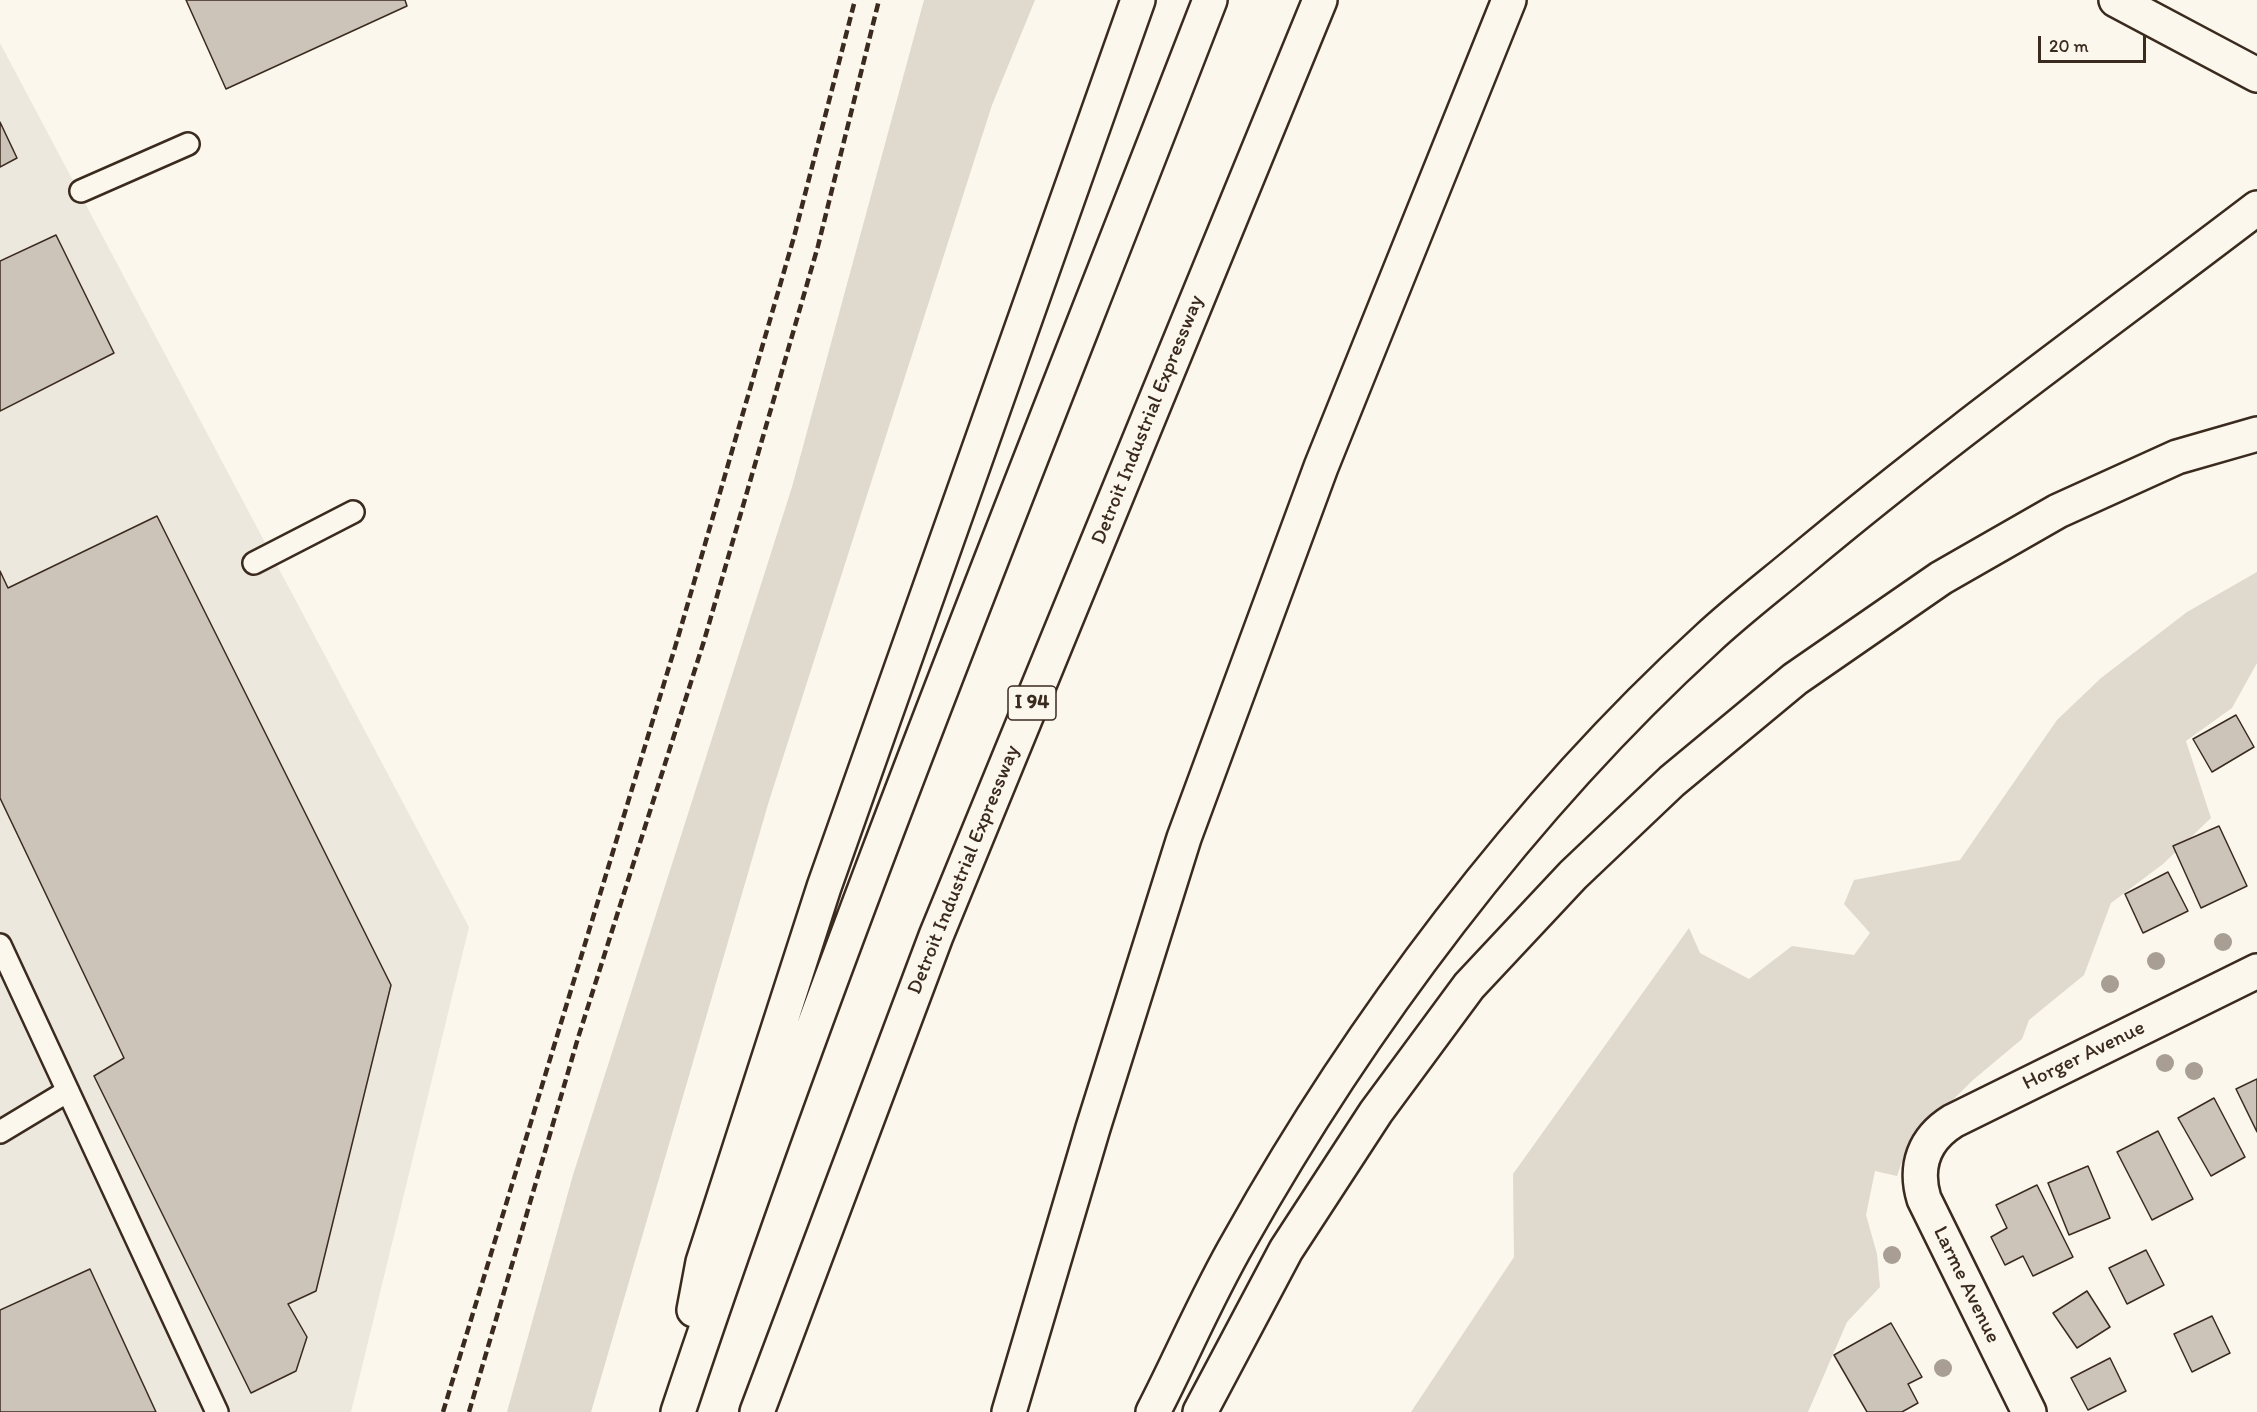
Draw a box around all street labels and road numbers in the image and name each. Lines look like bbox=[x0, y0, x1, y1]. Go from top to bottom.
street label: Detroit Industrial Expressway bbox=[1086, 292, 1210, 548]
road number: I 94 bbox=[1008, 686, 1056, 720]
street label: Detroit Industrial Expressway bbox=[902, 742, 1026, 998]
street label: Horger Avenue bbox=[2019, 1016, 2149, 1096]
street label: Larme Avenue bbox=[1927, 1222, 2005, 1348]

